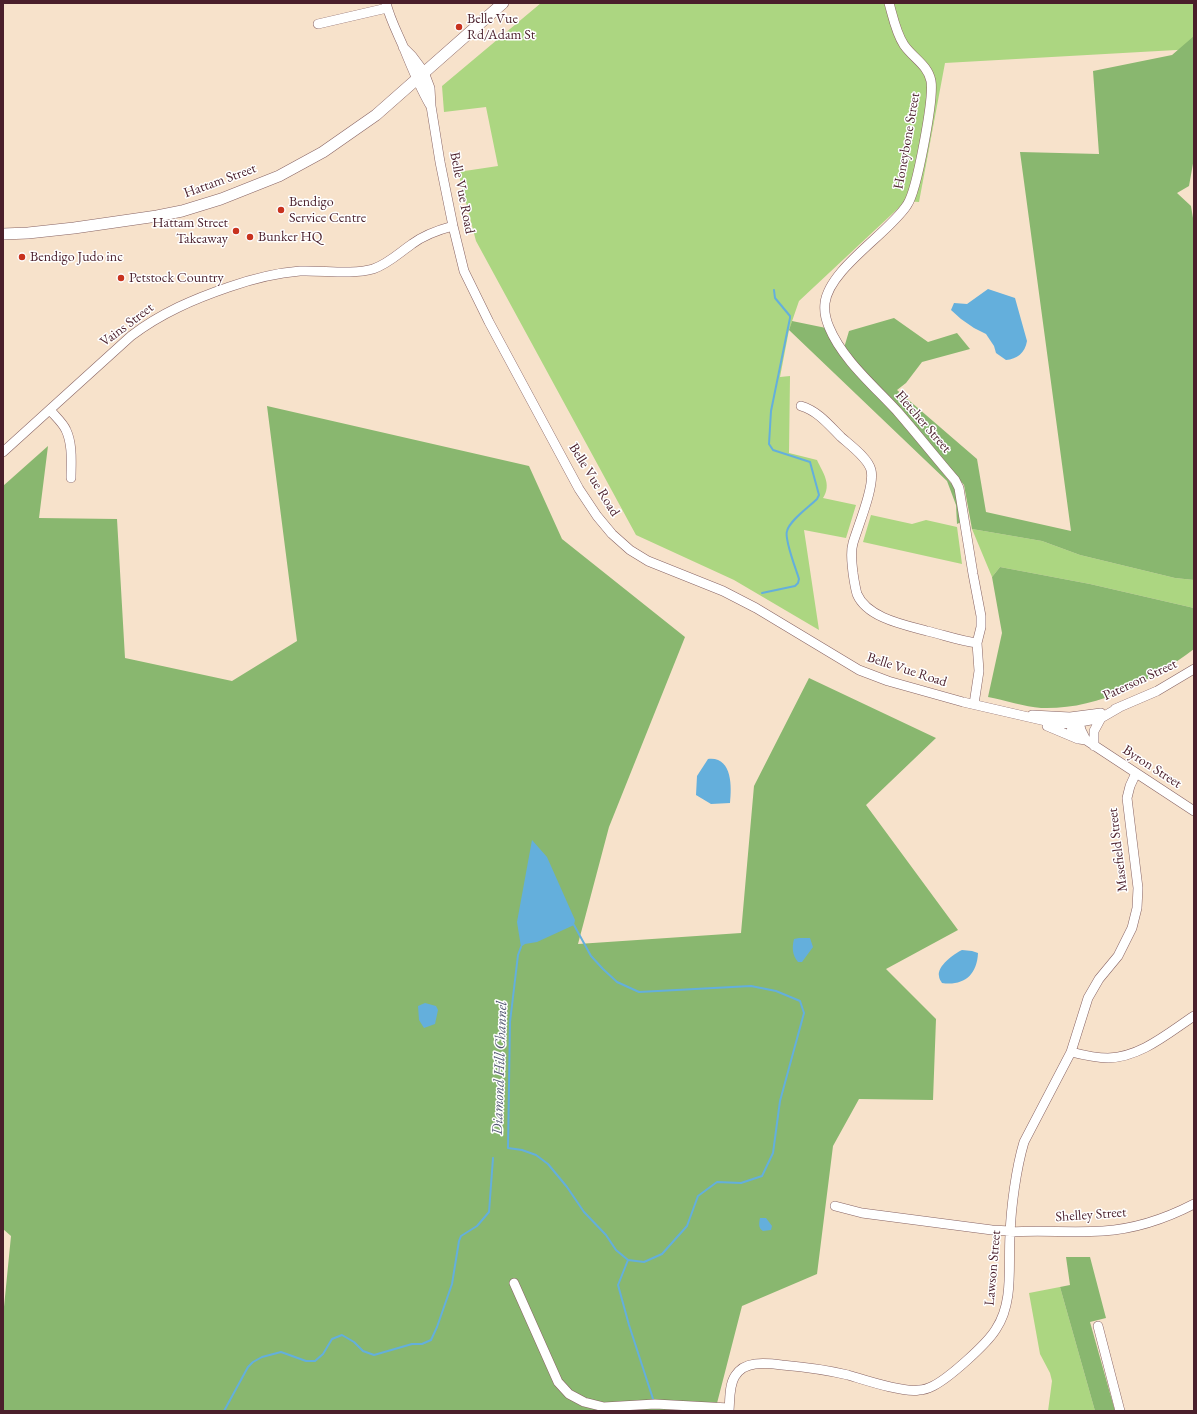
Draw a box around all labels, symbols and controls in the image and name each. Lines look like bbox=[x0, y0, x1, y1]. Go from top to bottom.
place label: Belle Vue Rd/Adam St bbox=[467, 11, 535, 44]
marker: Belle Vue Rd/Adam St bbox=[454, 22, 464, 32]
street label: Honeybone Street bbox=[890, 91, 924, 191]
street label: Belle Vue Road bbox=[446, 151, 478, 235]
street label: Hattam Street bbox=[182, 160, 258, 202]
place label: Bendigo Service Centre bbox=[289, 194, 366, 226]
marker: Bendigo Service Centre bbox=[276, 205, 286, 215]
place label: Hattam Street Takeaway bbox=[152, 215, 228, 248]
marker: Hattam Street Takeaway bbox=[231, 226, 241, 236]
place label: Bunker HQ bbox=[258, 229, 323, 245]
marker: Bunker HQ bbox=[245, 232, 255, 242]
place label: Bendigo Judo inc bbox=[30, 249, 123, 265]
marker: Bendigo Judo inc bbox=[17, 252, 27, 262]
place label: Petstock Country bbox=[129, 270, 224, 286]
marker: Petstock Country bbox=[116, 273, 126, 283]
street label: Vains Street bbox=[97, 299, 157, 351]
street label: Fletcher Street bbox=[891, 387, 955, 457]
street label: Belle Vue Road bbox=[565, 440, 623, 520]
street label: Belle Vue Road bbox=[865, 649, 949, 691]
street label: Paterson Street bbox=[1100, 656, 1180, 704]
street label: Byron Street bbox=[1119, 742, 1185, 792]
street label: Masefield Street bbox=[1105, 807, 1131, 893]
water label: Diamond Hill Channel bbox=[489, 1001, 511, 1135]
street label: Shelley Street bbox=[1055, 1204, 1127, 1226]
street label: Lawson Street bbox=[981, 1230, 1005, 1306]

